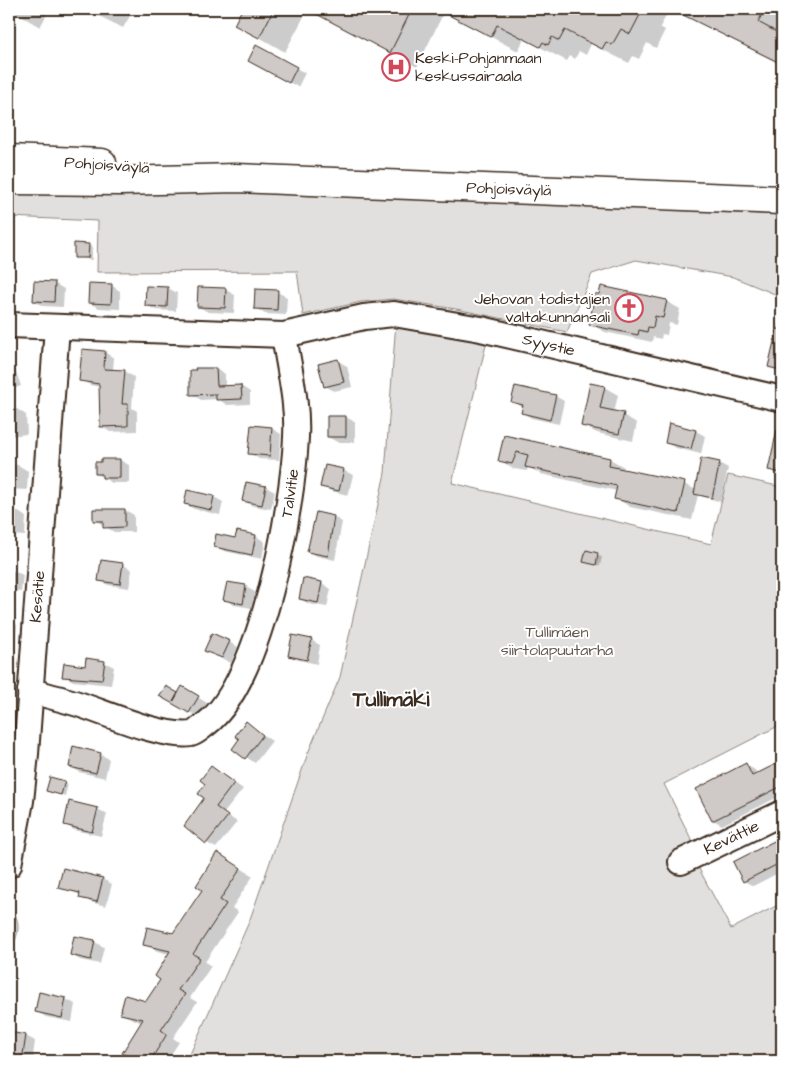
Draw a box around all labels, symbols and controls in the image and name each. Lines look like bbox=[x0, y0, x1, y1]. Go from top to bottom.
place label: Keski-Pohjanmaan keskussairaala bbox=[415, 47, 541, 87]
hospital icon: Keski-Pohjanmaan keskussairaala bbox=[381, 52, 411, 82]
street label: Pohjoisväylä bbox=[64, 151, 150, 180]
street label: Pohjoisväylä bbox=[466, 176, 552, 202]
place label: Jehovan todistajien valtakunnansali bbox=[474, 288, 611, 328]
church icon: Jehovan todistajien valtakunnansali bbox=[614, 293, 644, 323]
street label: Syystie bbox=[520, 328, 577, 362]
street label: Talvitie bbox=[276, 468, 304, 519]
street label: Kesätie bbox=[25, 570, 50, 624]
park label: Tullimäen siirtolapuutarha bbox=[501, 621, 613, 661]
district label: Tullimäki bbox=[352, 685, 430, 714]
street label: Kevättie bbox=[700, 815, 763, 860]

